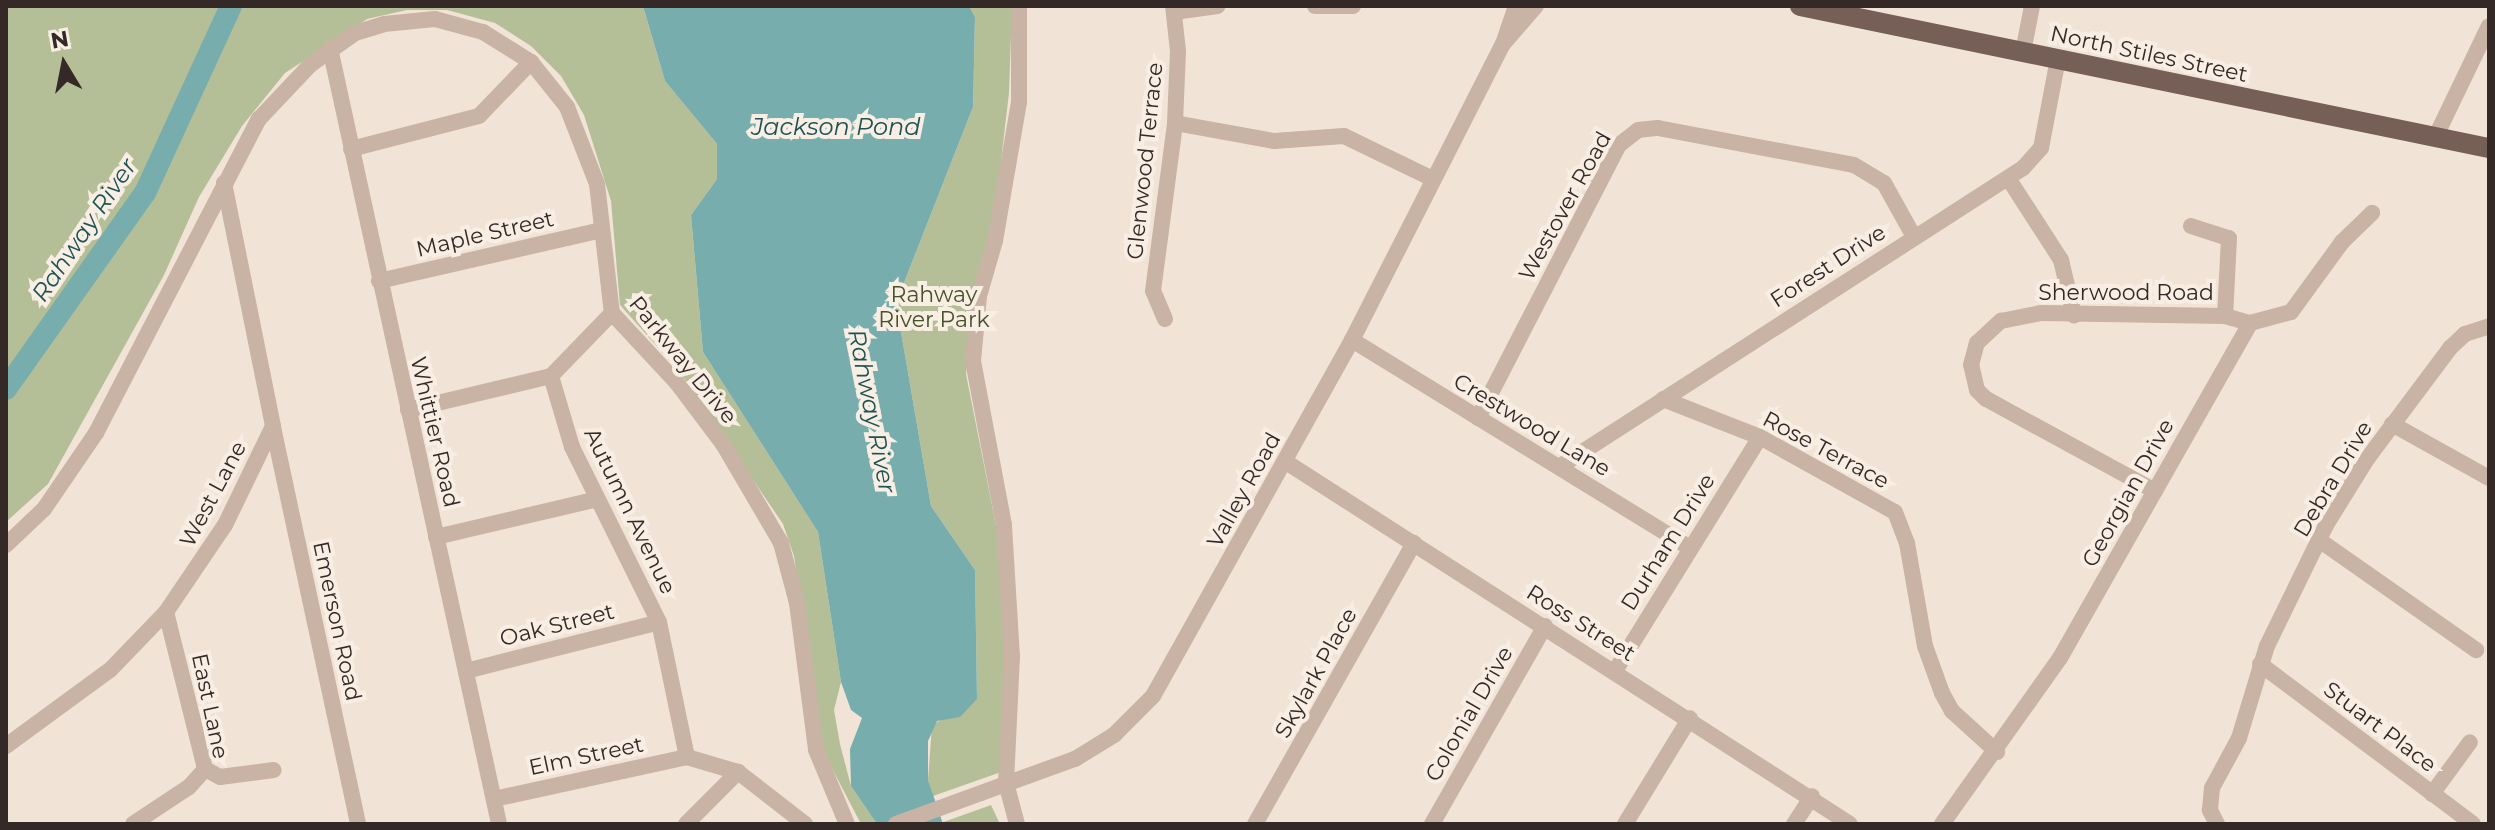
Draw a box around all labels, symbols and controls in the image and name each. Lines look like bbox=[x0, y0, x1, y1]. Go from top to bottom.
street label: North Stiles Street bbox=[2048, 20, 2250, 88]
north arrow bbox=[24, 24, 104, 104]
text: N bbox=[49, 25, 71, 55]
street label: Glenwood Terrace bbox=[1122, 61, 1168, 261]
water label: Jackson Pond bbox=[752, 113, 920, 141]
street label: Westover Road bbox=[1513, 127, 1617, 285]
water label: Rahway River bbox=[26, 153, 142, 307]
street label: Maple Street bbox=[414, 205, 556, 263]
street label: Forest Drive bbox=[1765, 219, 1891, 313]
street label: Sherwood Road bbox=[2038, 280, 2214, 306]
park label: Rahway River Park bbox=[878, 281, 990, 332]
street label: Parkway Drive bbox=[624, 291, 742, 429]
water label: Rahway River bbox=[842, 327, 902, 495]
street label: Whittier Road bbox=[405, 354, 465, 510]
street label: Crestwood Lane bbox=[1449, 368, 1615, 482]
street label: Rose Terrace bbox=[1758, 406, 1894, 494]
street label: Georgian Drive bbox=[2076, 415, 2180, 571]
street label: Debra Drive bbox=[2288, 416, 2378, 542]
street label: Autumn Avenue bbox=[578, 424, 682, 598]
street label: Valley Road bbox=[1202, 428, 1286, 552]
street label: West Lane bbox=[174, 437, 252, 551]
street label: Durham Drive bbox=[1615, 469, 1721, 615]
street label: Emerson Road bbox=[307, 539, 367, 703]
street label: Ross Street bbox=[1522, 579, 1640, 667]
street label: Oak Street bbox=[497, 598, 617, 652]
street label: Skylark Place bbox=[1269, 603, 1363, 743]
street label: Colonial Drive bbox=[1420, 642, 1518, 786]
street label: East Lane bbox=[186, 651, 234, 761]
street label: Stuart Place bbox=[2318, 676, 2442, 778]
street label: Elm Street bbox=[526, 731, 646, 781]

